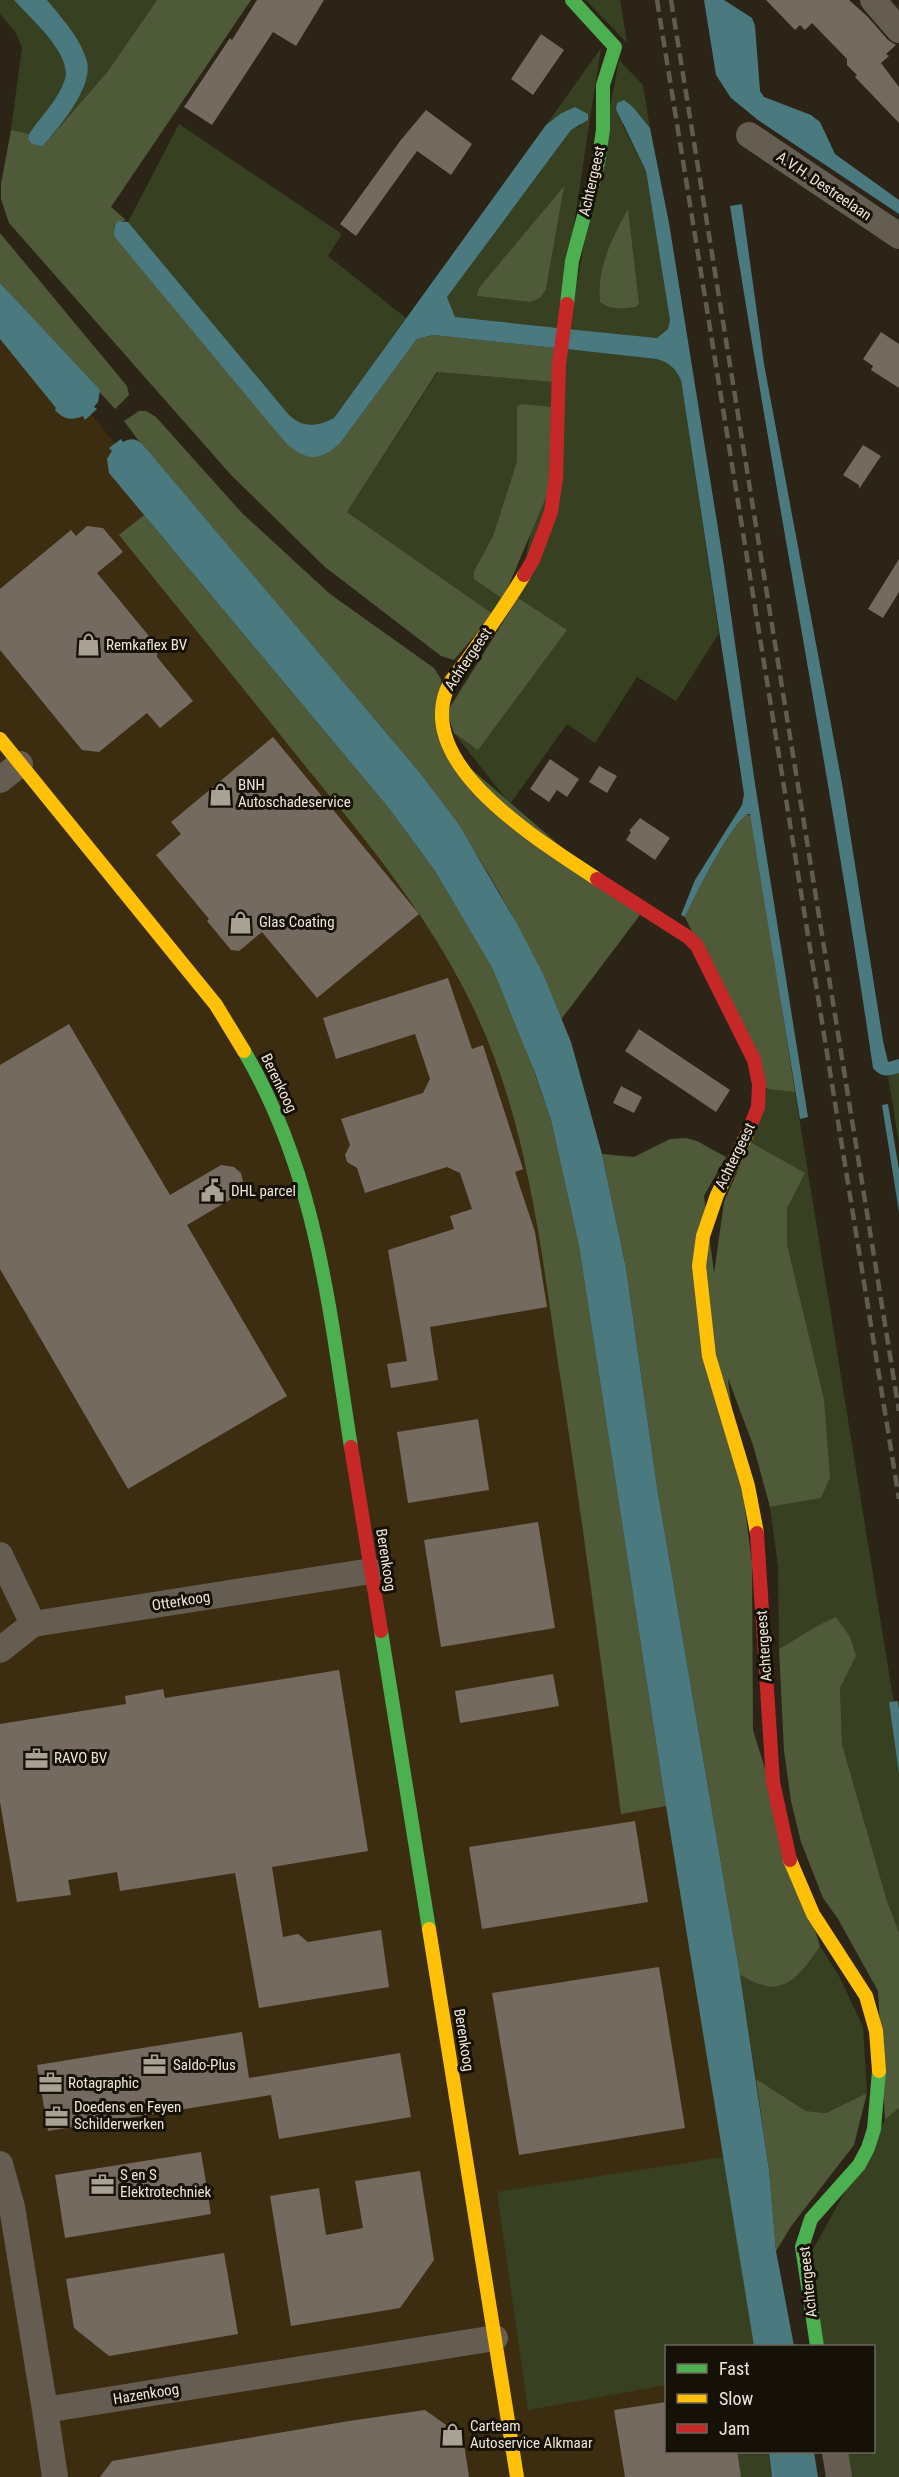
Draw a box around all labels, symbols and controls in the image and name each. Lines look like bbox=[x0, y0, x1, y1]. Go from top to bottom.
street label: Achtergeest bbox=[575, 144, 609, 218]
street label: A.V.H. Destreelaan bbox=[773, 148, 875, 224]
street label: Achtergeest bbox=[441, 624, 495, 694]
shop icon: Remkaflex BV bbox=[75, 632, 101, 658]
place label: Remkaflex BV bbox=[106, 636, 188, 654]
place label: BNH Autoschadeservice bbox=[238, 776, 351, 811]
shop icon: BNH Autoschadeservice bbox=[207, 781, 233, 807]
shop icon: Glas Coating bbox=[228, 909, 254, 935]
place label: Glas Coating bbox=[259, 913, 335, 931]
street label: Berenkoog bbox=[257, 1051, 301, 1115]
street label: Achtergeest bbox=[711, 1120, 759, 1192]
public building icon: DHL parcel bbox=[200, 1178, 226, 1204]
place label: DHL parcel bbox=[231, 1182, 296, 1200]
street label: Berenkoog bbox=[372, 1527, 400, 1593]
street label: Otterkoog bbox=[151, 1588, 211, 1614]
street label: Achtergeest bbox=[753, 1610, 775, 1682]
office icon: RAVO BV bbox=[23, 1745, 49, 1771]
place label: RAVO BV bbox=[54, 1749, 108, 1767]
street label: Berenkoog bbox=[450, 2007, 478, 2073]
office icon: Saldo-Plus bbox=[142, 2052, 168, 2078]
place label: Saldo-Plus bbox=[173, 2056, 236, 2074]
office icon: Rotagraphic bbox=[37, 2070, 63, 2096]
place label: Rotagraphic bbox=[68, 2074, 139, 2092]
place label: Doedens en Feyen Schilderwerken bbox=[74, 2098, 181, 2133]
office icon: Doedens en Feyen Schilderwerken bbox=[43, 2103, 69, 2129]
place label: S en S Elektrotechniek bbox=[120, 2166, 211, 2201]
office icon: S en S Elektrotechniek bbox=[89, 2171, 115, 2197]
street label: Achtergeest bbox=[795, 2246, 821, 2318]
legend bbox=[665, 2345, 875, 2453]
text: Fast bbox=[719, 2358, 750, 2379]
street label: Hazenkoog bbox=[112, 2380, 180, 2408]
text: Slow bbox=[719, 2388, 754, 2409]
place label: Carteam Autoservice Alkmaar bbox=[470, 2417, 593, 2452]
text: Jam bbox=[719, 2418, 750, 2439]
shop icon: Carteam Autoservice Alkmaar bbox=[439, 2422, 465, 2448]

